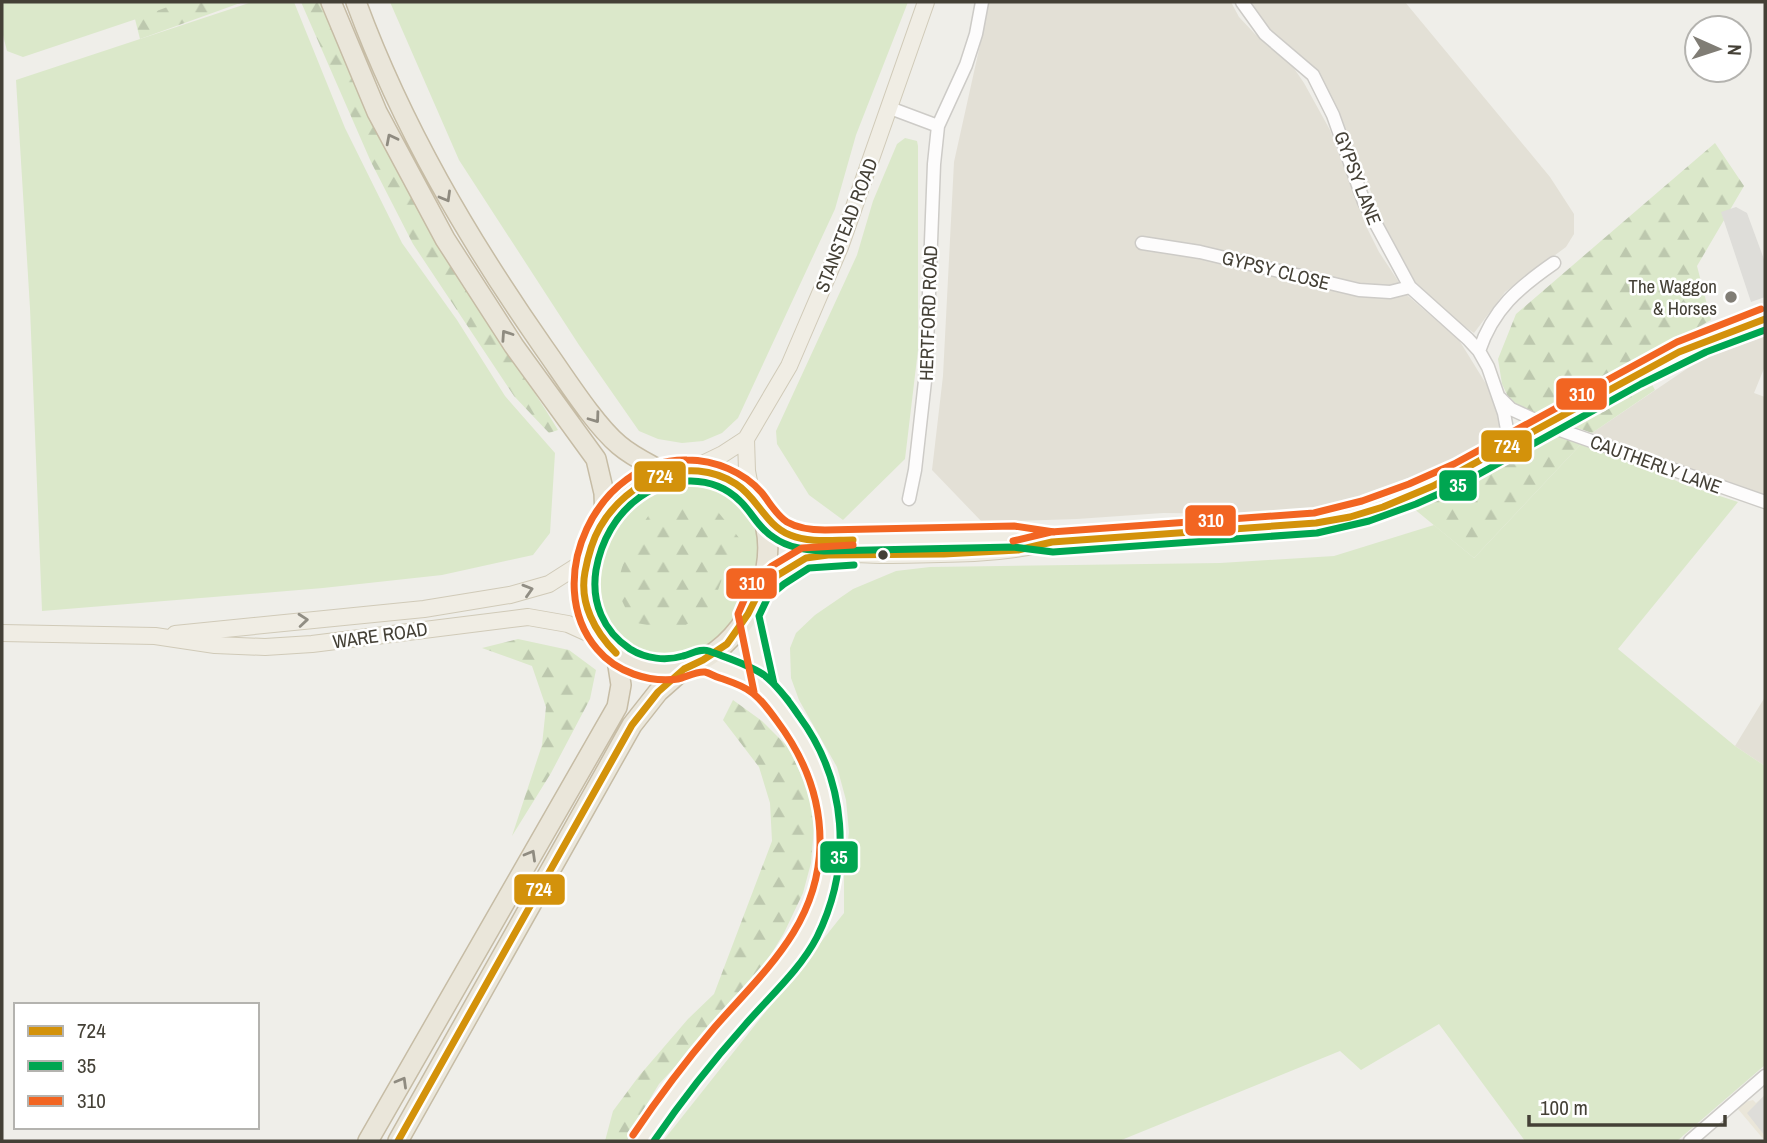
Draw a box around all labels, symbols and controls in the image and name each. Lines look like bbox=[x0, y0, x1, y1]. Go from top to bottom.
north arrow bbox=[1683, 14, 1753, 84]
text: N bbox=[1722, 44, 1748, 56]
street label: GYPSY LANE bbox=[1328, 127, 1388, 229]
one-way arrow bbox=[385, 134, 399, 146]
street label: STANSTEAD ROAD bbox=[808, 154, 884, 296]
one-way arrow bbox=[438, 189, 451, 202]
street label: GYPSY CLOSE bbox=[1219, 244, 1333, 296]
street label: HERTFORD ROAD bbox=[913, 245, 943, 381]
place label: The Waggon & Horses bbox=[1628, 273, 1717, 321]
marker: The Waggon & Horses bbox=[1723, 289, 1739, 305]
one-way arrow bbox=[502, 330, 514, 343]
line badge: 310 bbox=[1555, 377, 1608, 411]
text: 310 bbox=[1569, 381, 1595, 407]
one-way arrow bbox=[587, 410, 600, 423]
street label: CAUTHERLY LANE bbox=[1587, 428, 1725, 500]
line badge: 724 bbox=[1480, 429, 1533, 463]
text: 724 bbox=[1494, 433, 1520, 459]
line badge: 724 bbox=[633, 460, 687, 493]
text: 724 bbox=[647, 463, 673, 489]
line badge: 35 bbox=[1438, 469, 1478, 502]
text: 35 bbox=[1449, 472, 1467, 498]
line badge: 310 bbox=[1184, 504, 1237, 537]
text: 310 bbox=[1198, 507, 1224, 533]
unlabelled marker bbox=[876, 548, 890, 562]
line badge: 310 bbox=[725, 567, 778, 600]
text: 310 bbox=[739, 570, 765, 596]
one-way arrow bbox=[522, 584, 534, 599]
one-way arrow bbox=[298, 613, 309, 628]
street label: WARE ROAD bbox=[331, 615, 429, 655]
line badge: 35 bbox=[819, 840, 859, 874]
text: 35 bbox=[830, 844, 848, 870]
one-way arrow bbox=[523, 850, 536, 863]
line badge: 724 bbox=[513, 873, 566, 906]
text: 724 bbox=[526, 876, 552, 902]
legend bbox=[14, 1003, 259, 1129]
text: 724 bbox=[77, 1016, 106, 1045]
text: 35 bbox=[77, 1051, 96, 1080]
one-way arrow bbox=[394, 1077, 407, 1089]
scale bar bbox=[1529, 1084, 1725, 1128]
text: 310 bbox=[77, 1086, 106, 1115]
text: 100 m bbox=[1540, 1093, 1588, 1122]

